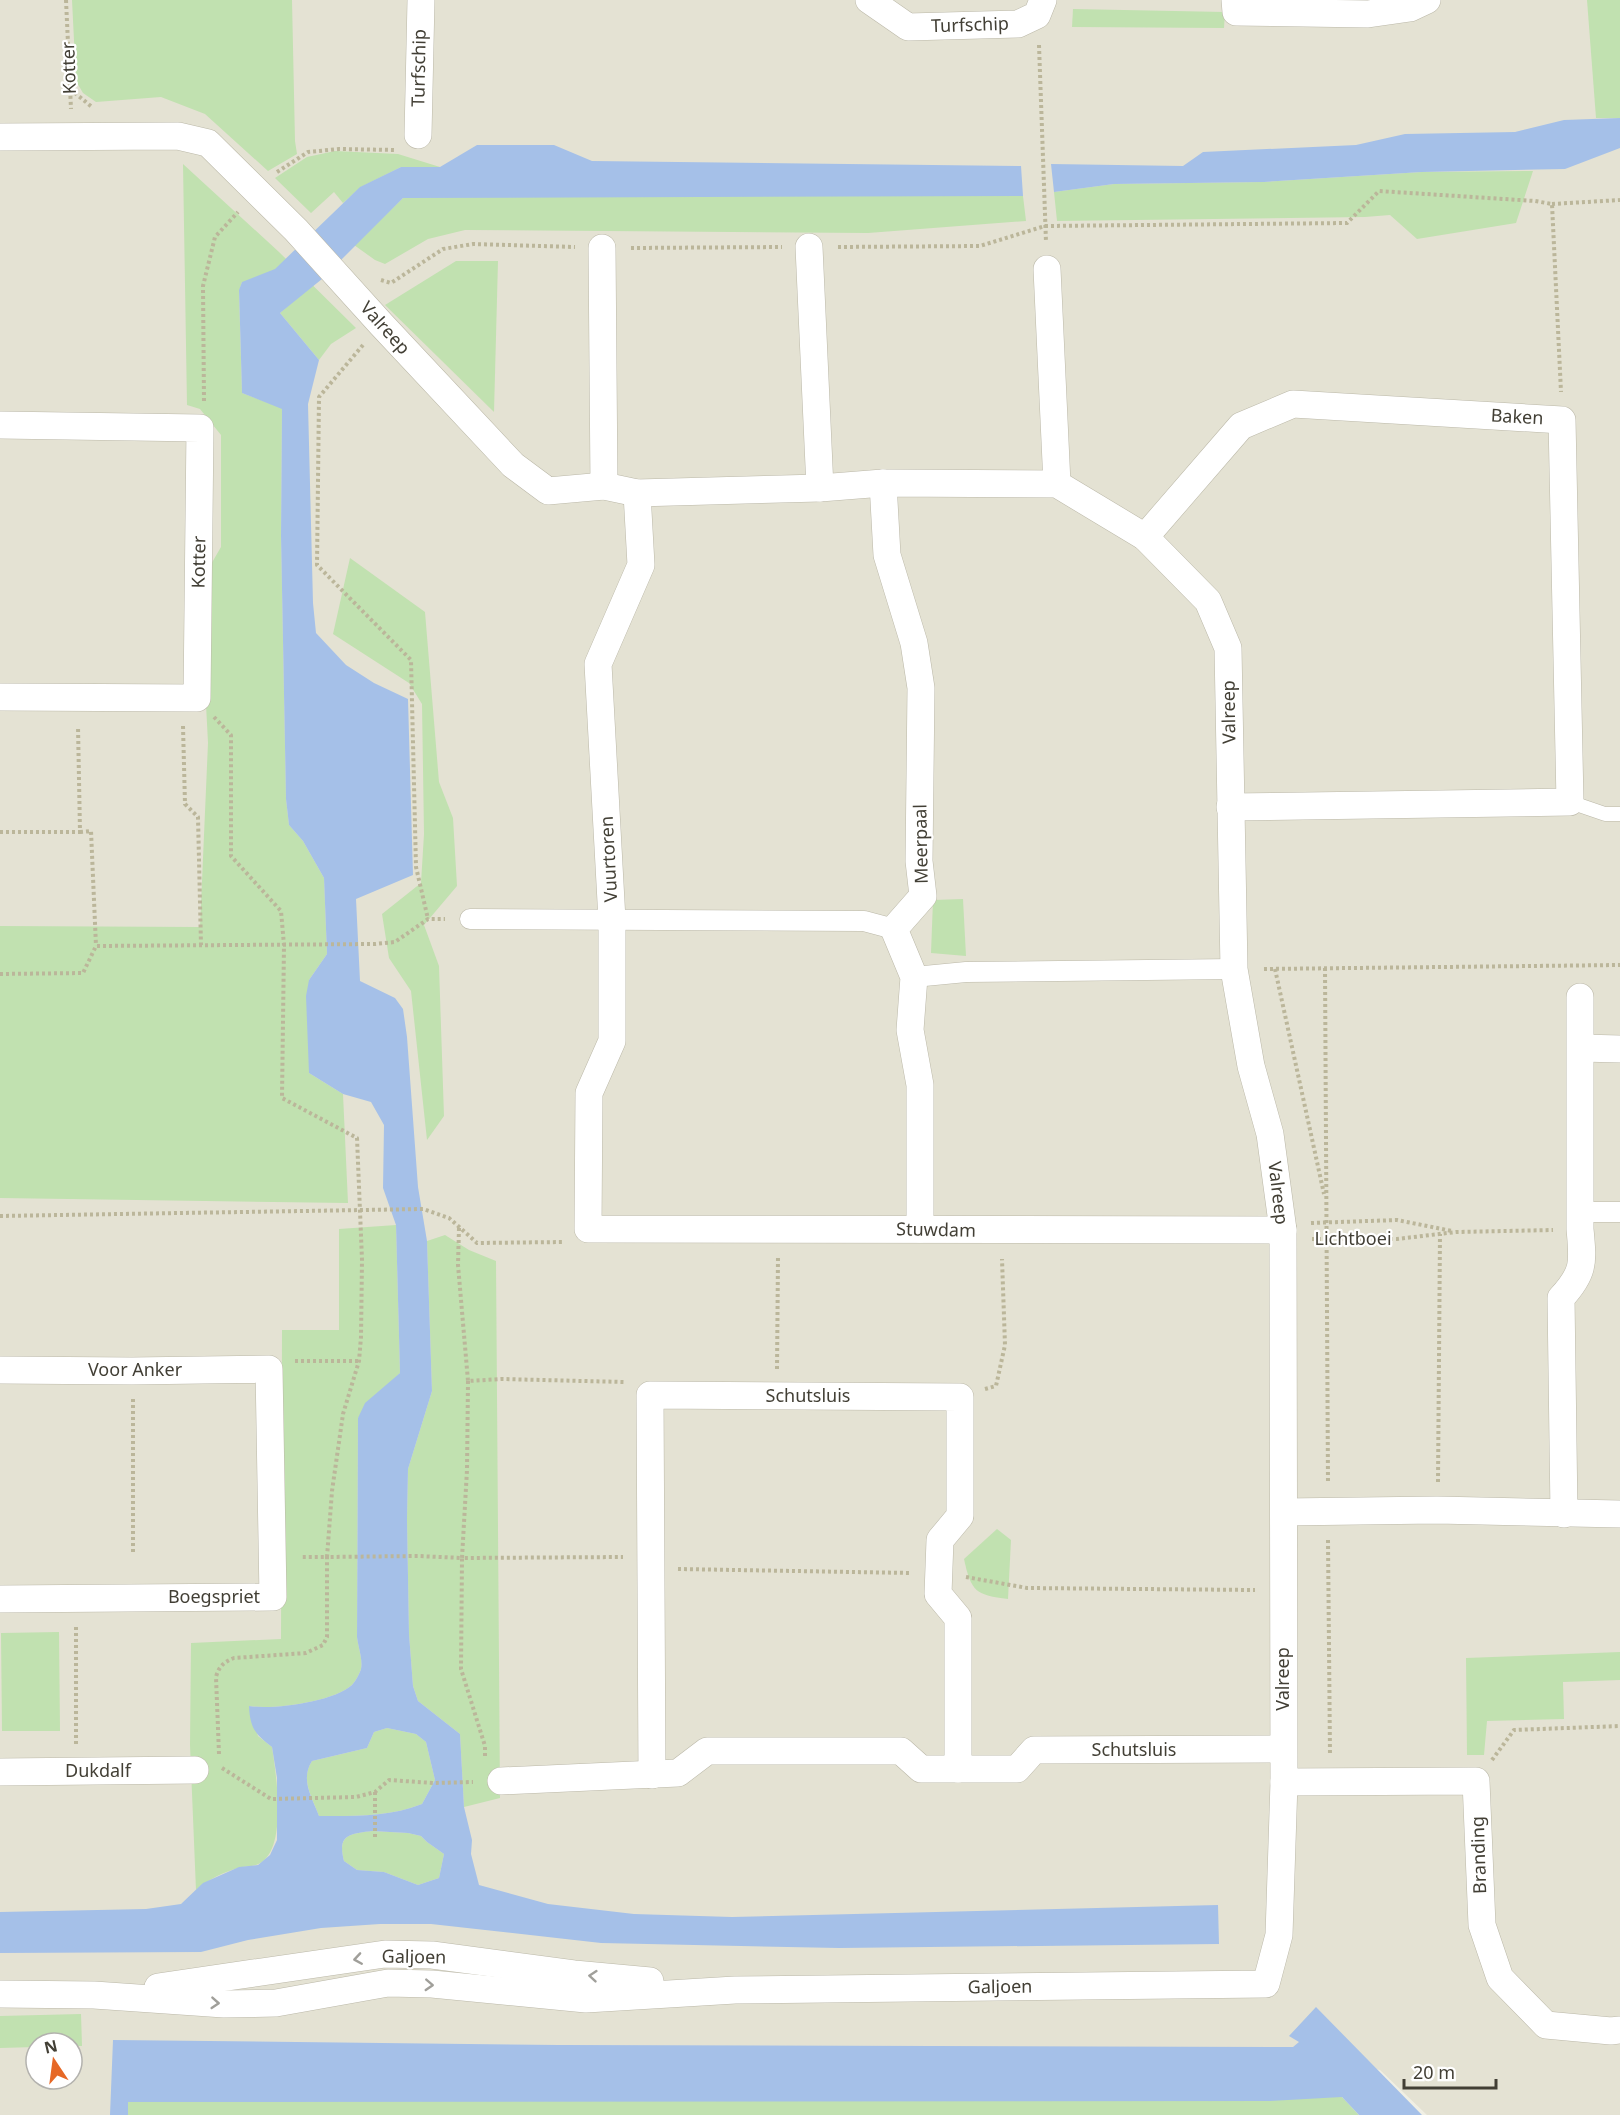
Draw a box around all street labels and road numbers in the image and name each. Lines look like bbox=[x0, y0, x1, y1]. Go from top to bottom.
street label: Turfschip bbox=[931, 11, 1009, 37]
street label: Turfschip bbox=[405, 29, 431, 107]
street label: Kotter bbox=[55, 41, 81, 95]
street label: Valreep bbox=[356, 296, 416, 359]
street label: Baken bbox=[1490, 403, 1544, 429]
street label: Kotter bbox=[186, 535, 210, 589]
street label: Valreep bbox=[1215, 680, 1241, 744]
street label: Meerpaal bbox=[907, 804, 933, 884]
street label: Vuurtoren bbox=[594, 815, 622, 903]
street label: Valreep bbox=[1263, 1160, 1295, 1226]
street label: Stuwdam bbox=[896, 1216, 976, 1242]
street label: Lichtboei bbox=[1314, 1226, 1392, 1250]
street label: Voor Anker bbox=[88, 1357, 183, 1381]
street label: Schutsluis bbox=[766, 1383, 850, 1407]
street label: Boegspriet bbox=[168, 1584, 261, 1608]
street label: Valreep bbox=[1270, 1647, 1294, 1711]
street label: Schutsluis bbox=[1092, 1737, 1176, 1761]
street label: Dukdalf bbox=[65, 1758, 132, 1782]
street label: Branding bbox=[1465, 1816, 1491, 1894]
street label: Galjoen bbox=[381, 1943, 447, 1969]
street label: Galjoen bbox=[967, 1973, 1033, 1999]

